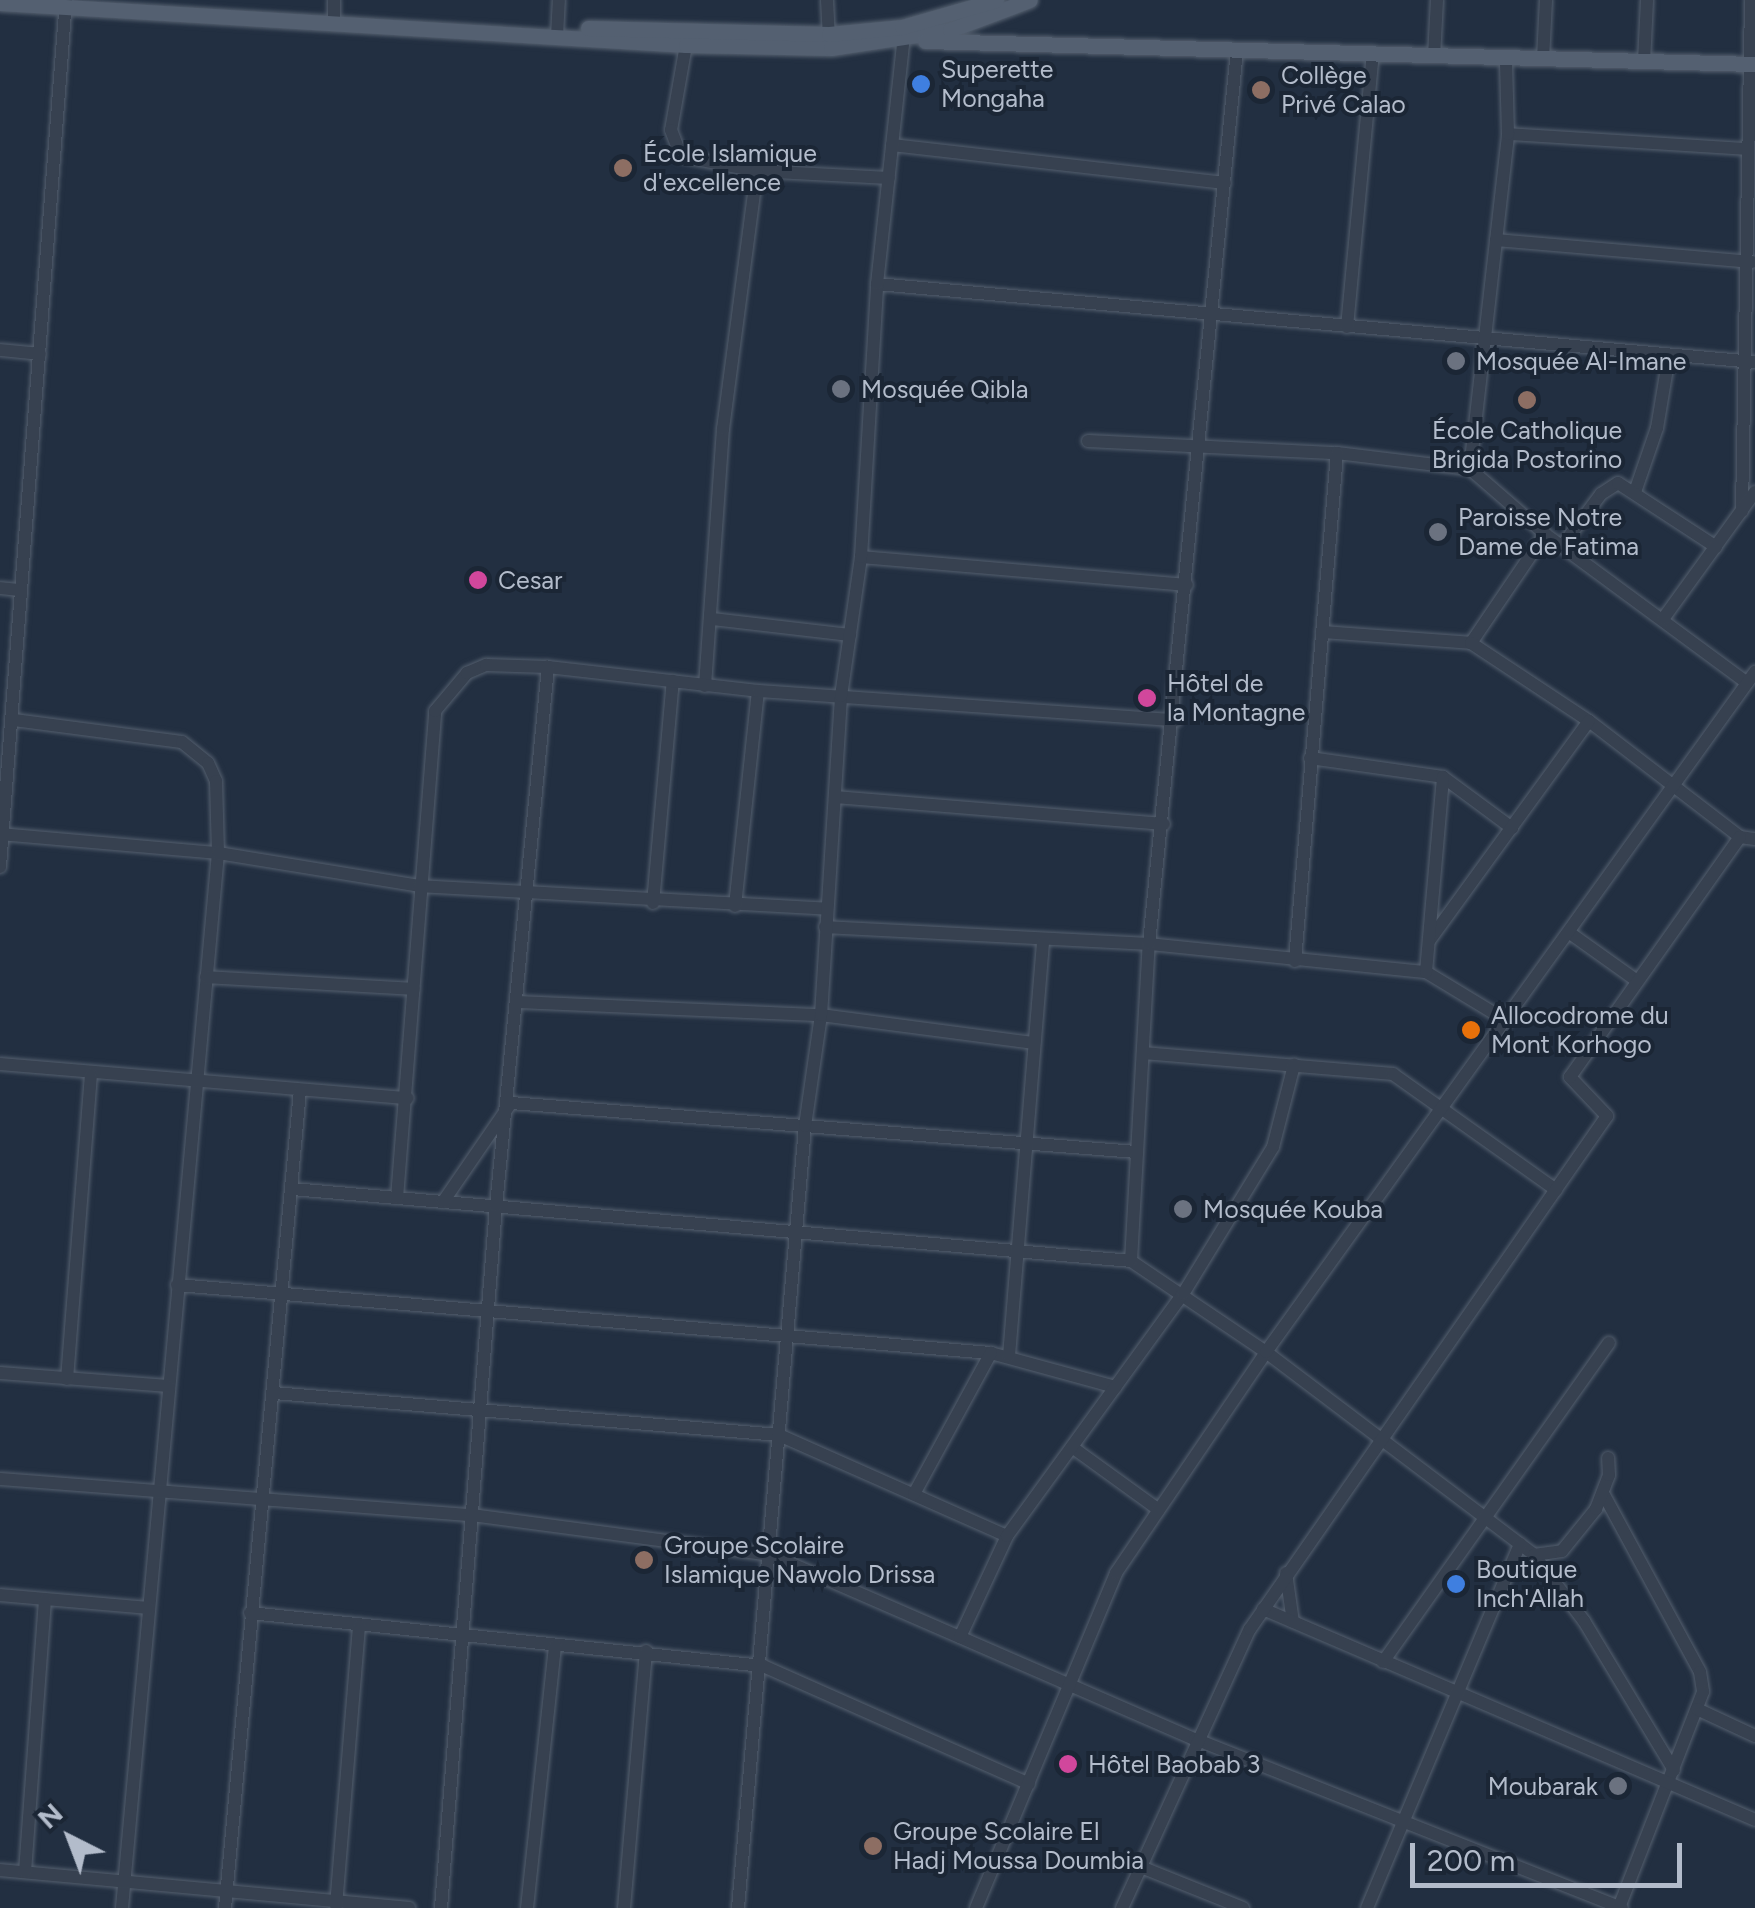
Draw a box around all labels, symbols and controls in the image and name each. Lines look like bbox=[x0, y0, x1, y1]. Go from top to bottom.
place label: Superette Mongaha bbox=[941, 55, 1053, 114]
place label: Collège Privé Calao bbox=[1281, 61, 1406, 120]
marker: Superette Mongaha bbox=[910, 73, 932, 95]
marker: Collège Privé Calao bbox=[1250, 79, 1272, 101]
place label: École Islamique d'excellence bbox=[643, 139, 817, 198]
marker: École Islamique d'excellence bbox=[612, 157, 634, 179]
place label: Mosquée Al-Imane bbox=[1476, 346, 1686, 376]
marker: Mosquée Al-Imane bbox=[1445, 350, 1467, 372]
place label: Mosquée Qibla bbox=[861, 374, 1028, 404]
marker: Mosquée Qibla bbox=[830, 378, 852, 400]
marker: École Catholique Brigida Postorino bbox=[1516, 389, 1538, 411]
place label: École Catholique Brigida Postorino bbox=[1432, 416, 1622, 475]
place label: Paroisse Notre Dame de Fatima bbox=[1458, 503, 1639, 562]
marker: Paroisse Notre Dame de Fatima bbox=[1427, 521, 1449, 543]
place label: Cesar bbox=[498, 565, 563, 595]
marker: Cesar bbox=[467, 569, 489, 591]
place label: Hôtel de la Montagne bbox=[1167, 669, 1305, 728]
marker: Hôtel de la Montagne bbox=[1136, 687, 1158, 709]
place label: Allocodrome du Mont Korhogo bbox=[1491, 1001, 1669, 1060]
marker: Allocodrome du Mont Korhogo bbox=[1460, 1019, 1482, 1041]
place label: Mosquée Kouba bbox=[1203, 1194, 1383, 1224]
marker: Mosquée Kouba bbox=[1172, 1198, 1194, 1220]
place label: Groupe Scolaire Islamique Nawolo Drissa bbox=[664, 1531, 935, 1590]
marker: Groupe Scolaire Islamique Nawolo Drissa bbox=[633, 1549, 655, 1571]
place label: Boutique Inch'Allah bbox=[1476, 1555, 1584, 1614]
marker: Boutique Inch'Allah bbox=[1445, 1573, 1467, 1595]
place label: Hôtel Baobab 3 bbox=[1088, 1749, 1260, 1779]
marker: Hôtel Baobab 3 bbox=[1057, 1753, 1079, 1775]
place label: Moubarak bbox=[1488, 1771, 1598, 1801]
marker: Moubarak bbox=[1607, 1775, 1629, 1797]
north arrow bbox=[20, 1788, 120, 1888]
text: N bbox=[31, 1796, 69, 1836]
place label: Groupe Scolaire El Hadj Moussa Doumbia bbox=[893, 1817, 1144, 1876]
scale bar bbox=[1415, 1823, 1688, 1885]
marker: Groupe Scolaire El Hadj Moussa Doumbia bbox=[862, 1835, 884, 1857]
text: 200 m bbox=[1427, 1842, 1515, 1879]

